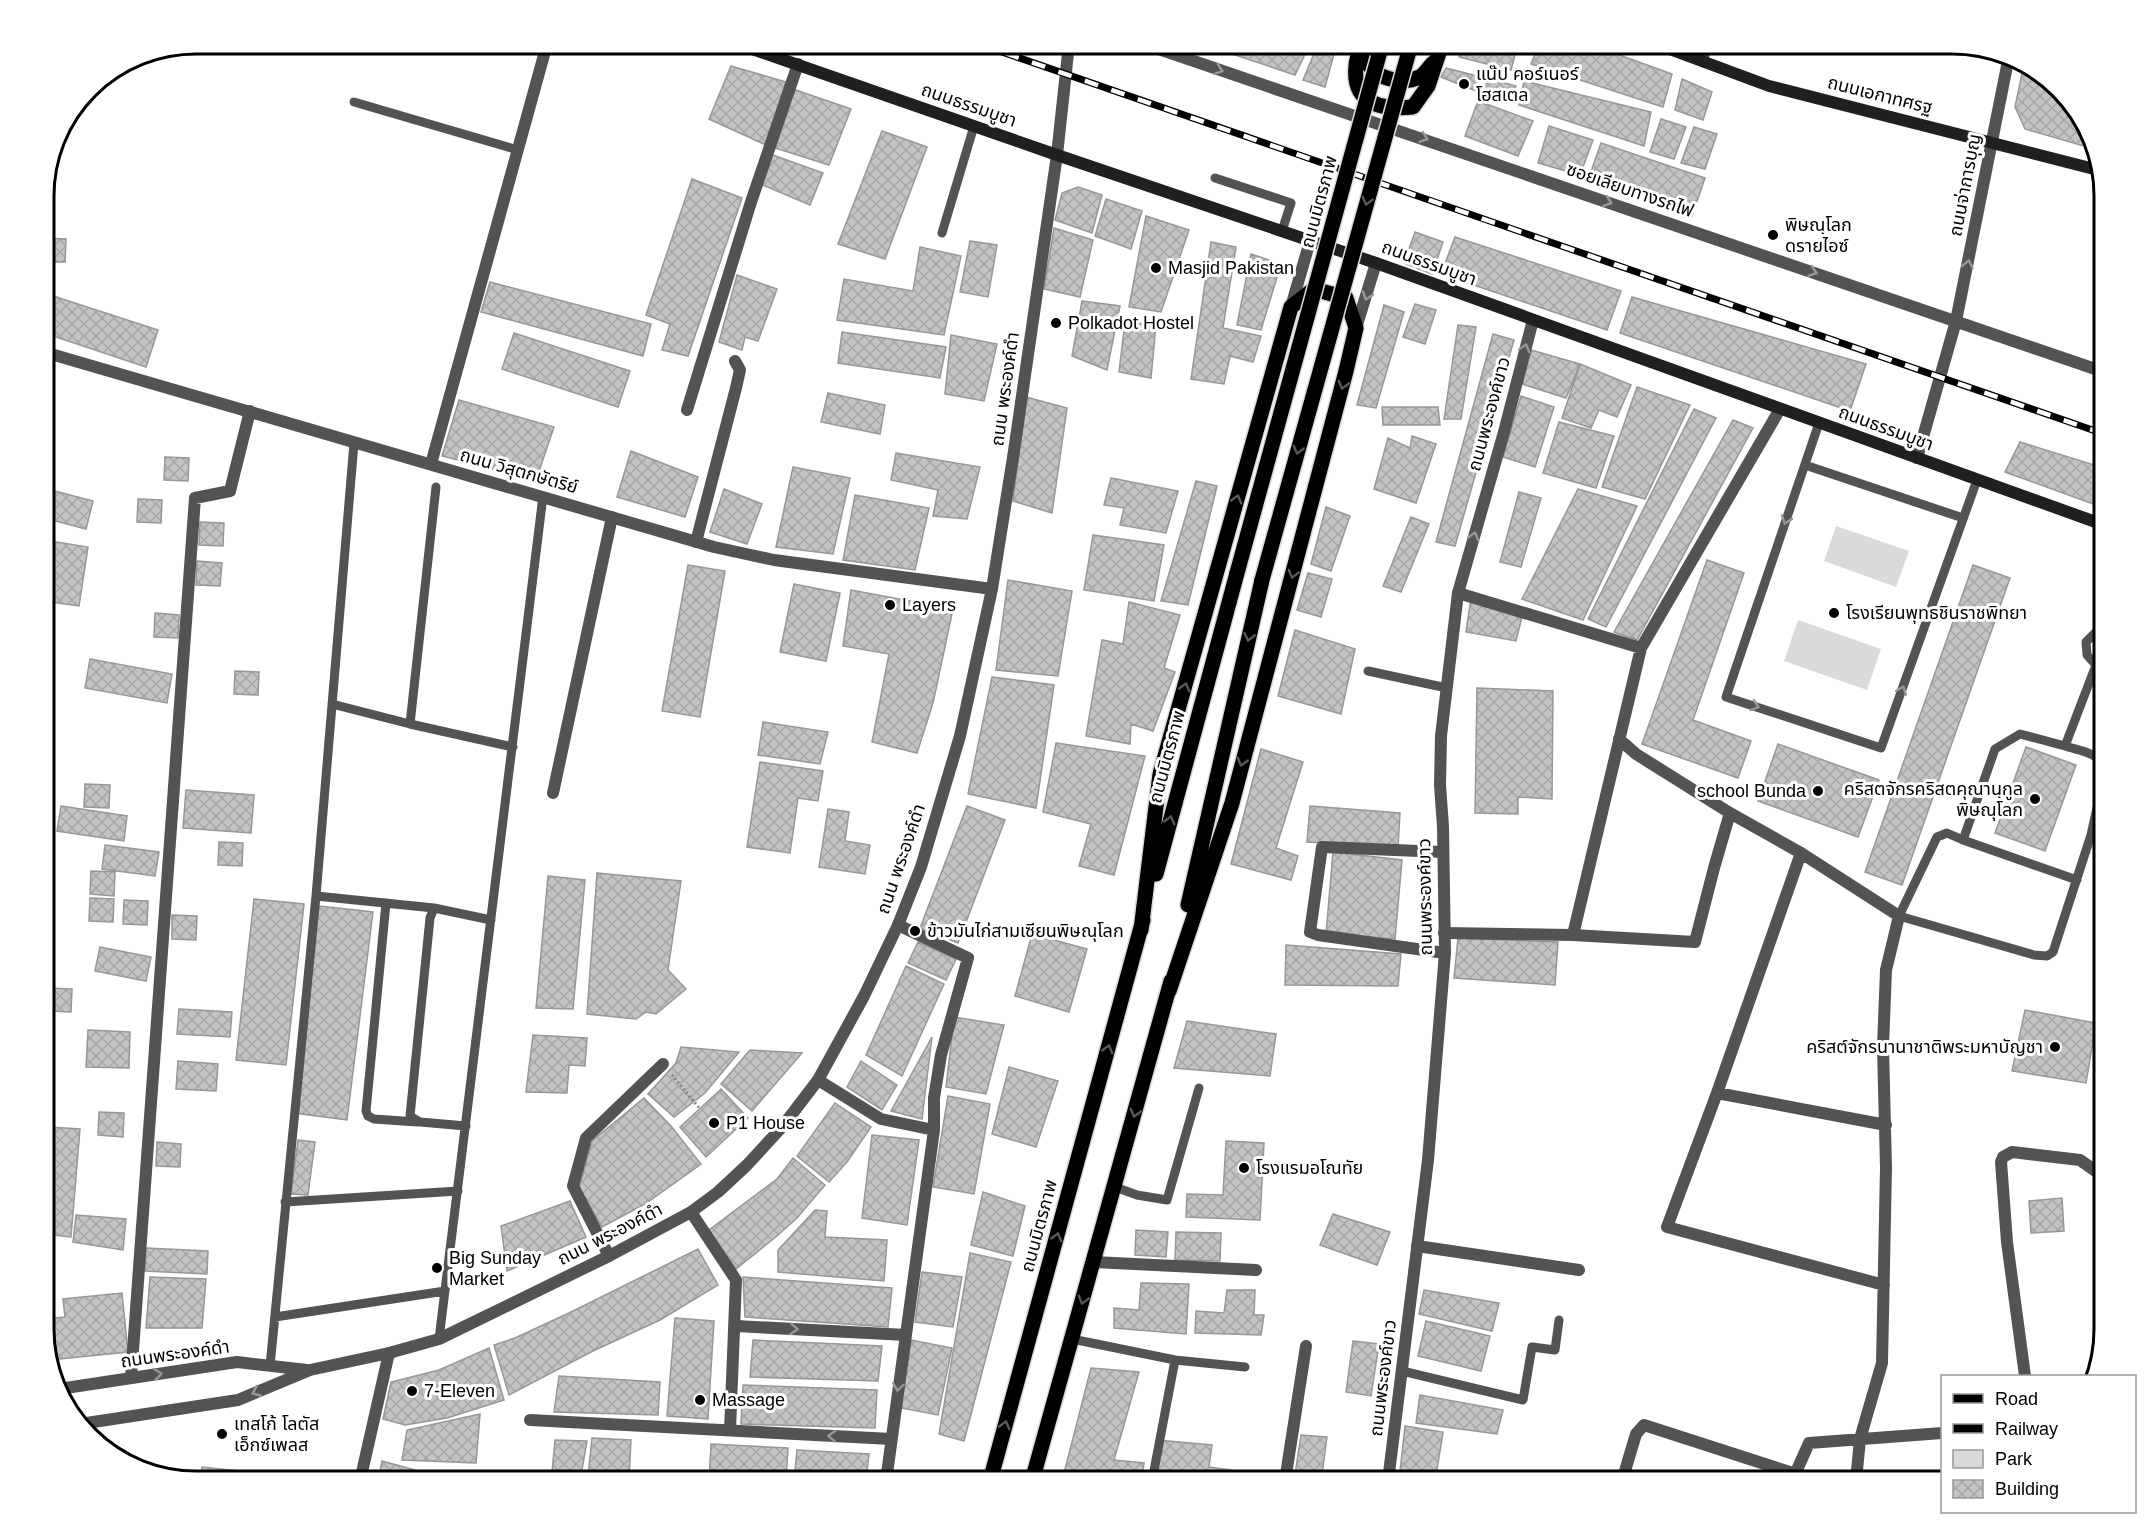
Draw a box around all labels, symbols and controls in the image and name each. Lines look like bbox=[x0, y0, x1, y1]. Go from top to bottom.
one-way arrow bbox=[1213, 62, 1224, 75]
place label: แน๊ป คอร์เนอร์ โฮสเตล bbox=[1476, 64, 1579, 105]
street label: ถนนเอกาทศรฐ bbox=[1825, 72, 1935, 118]
marker: แน๊ป คอร์เนอร์ โฮสเตล bbox=[1457, 77, 1471, 91]
street label: ถนนธรรมบูชา bbox=[918, 79, 1019, 133]
one-way arrow bbox=[1418, 131, 1429, 144]
street label: ถนนจ่าการบุญ bbox=[1945, 132, 1986, 238]
street label: ถนนมิตรภาพ bbox=[1297, 154, 1341, 250]
street label: ซอยเลียบทางรถไฟ bbox=[1564, 159, 1696, 221]
one-way arrow bbox=[1602, 194, 1613, 207]
one-way arrow bbox=[1362, 195, 1374, 206]
place label: พิษณุโลก ดรายไอซ์ bbox=[1785, 215, 1852, 256]
marker: พิษณุโลก ดรายไอซ์ bbox=[1766, 228, 1780, 242]
street label: ถนนธรรมบูชา bbox=[1378, 237, 1479, 291]
place label: Masjid Pakistan bbox=[1168, 258, 1294, 278]
one-way arrow bbox=[1961, 259, 1974, 269]
marker: Masjid Pakistan bbox=[1149, 261, 1163, 275]
one-way arrow bbox=[1807, 264, 1818, 277]
one-way arrow bbox=[1361, 290, 1374, 301]
place label: Polkadot Hostel bbox=[1068, 313, 1194, 333]
marker: Polkadot Hostel bbox=[1049, 316, 1063, 330]
street label: ถนน พระองค์ดำ bbox=[987, 331, 1023, 447]
one-way arrow bbox=[1518, 344, 1531, 354]
street label: ถนนพระองค์ขาว bbox=[1464, 355, 1514, 473]
one-way arrow bbox=[1337, 380, 1350, 390]
street label: ถนนธรรมบูชา bbox=[1835, 402, 1936, 456]
street label: ถนน วิสุตกษัตริย์ bbox=[457, 445, 580, 498]
one-way arrow bbox=[1293, 445, 1306, 455]
one-way arrow bbox=[1230, 494, 1242, 505]
one-way arrow bbox=[1781, 514, 1793, 525]
one-way arrow bbox=[1467, 532, 1479, 542]
one-way arrow bbox=[1287, 569, 1300, 579]
place label: Layers bbox=[902, 595, 956, 615]
marker: Layers bbox=[883, 598, 897, 612]
place label: โรงเรียนพุทธชินราชพิทยา bbox=[1846, 603, 2027, 624]
marker: โรงเรียนพุทธชินราชพิทยา bbox=[1827, 606, 1841, 620]
one-way arrow bbox=[1244, 632, 1257, 642]
one-way arrow bbox=[1178, 682, 1190, 693]
one-way arrow bbox=[1894, 685, 1907, 696]
one-way arrow bbox=[1749, 699, 1759, 711]
street label: ถนนมิตรภาพ bbox=[1145, 709, 1189, 805]
one-way arrow bbox=[1237, 757, 1250, 767]
place label: คริสตจักรคริสตคุณานุกูล พิษณุโลก bbox=[1844, 779, 2023, 821]
place label: school Bunda bbox=[1697, 781, 1807, 801]
marker: school Bunda bbox=[1811, 784, 1825, 798]
marker: คริสตจักรคริสตคุณานุกูล พิษณุโลก bbox=[2028, 792, 2042, 806]
street label: ถนน พระองค์ดำ bbox=[873, 802, 929, 916]
one-way arrow bbox=[1163, 815, 1175, 826]
street label: ถนนพระองค์ขาว bbox=[1414, 838, 1436, 956]
place label: ข้าวมันไก่สามเซียนพิษณุโลก bbox=[927, 921, 1124, 942]
marker: ข้าวมันไก่สามเซียนพิษณุโลก bbox=[908, 924, 922, 938]
place label: คริสต์จักรนานาชาติพระมหาบัญชา bbox=[1806, 1037, 2043, 1057]
marker: คริสต์จักรนานาชาติพระมหาบัญชา bbox=[2048, 1040, 2062, 1054]
one-way arrow bbox=[1101, 1044, 1113, 1055]
one-way arrow bbox=[1130, 1107, 1142, 1117]
place label: P1 House bbox=[726, 1113, 805, 1133]
marker: P1 House bbox=[707, 1116, 721, 1130]
place label: โรงแรมอโณทัย bbox=[1256, 1158, 1363, 1178]
marker: โรงแรมอโณทัย bbox=[1237, 1161, 1251, 1175]
street label: ถนนมิตรภาพ bbox=[1017, 1178, 1061, 1274]
street label: ถนน พระองค์ดำ bbox=[554, 1199, 666, 1269]
one-way arrow bbox=[1049, 1232, 1062, 1242]
place label: Big Sunday Market bbox=[449, 1248, 541, 1289]
marker: Big Sunday Market bbox=[430, 1261, 444, 1275]
one-way arrow bbox=[1078, 1295, 1090, 1305]
street label: ถนนพระองค์ขาว bbox=[1366, 1319, 1400, 1437]
one-way arrow bbox=[790, 1323, 799, 1336]
street label: ถนนพระองค์ดำ bbox=[119, 1336, 231, 1372]
one-way arrow bbox=[154, 1369, 163, 1381]
legend bbox=[1941, 1375, 2136, 1513]
place label: 7-Eleven bbox=[424, 1381, 495, 1401]
one-way arrow bbox=[893, 1383, 905, 1392]
marker: 7-Eleven bbox=[405, 1384, 419, 1398]
one-way arrow bbox=[251, 1385, 262, 1397]
text: Road bbox=[1995, 1389, 2038, 1409]
place label: Massage bbox=[712, 1390, 785, 1410]
marker: Massage bbox=[693, 1393, 707, 1407]
place label: เทสโก้ โลตัส เอ็กซ์เพลส bbox=[234, 1414, 319, 1455]
text: Railway bbox=[1995, 1419, 2058, 1439]
one-way arrow bbox=[998, 1420, 1010, 1431]
marker: เทสโก้ โลตัส เอ็กซ์เพลส bbox=[215, 1427, 229, 1441]
one-way arrow bbox=[828, 1429, 837, 1442]
text: Park bbox=[1995, 1449, 2033, 1469]
text: Building bbox=[1995, 1479, 2059, 1499]

